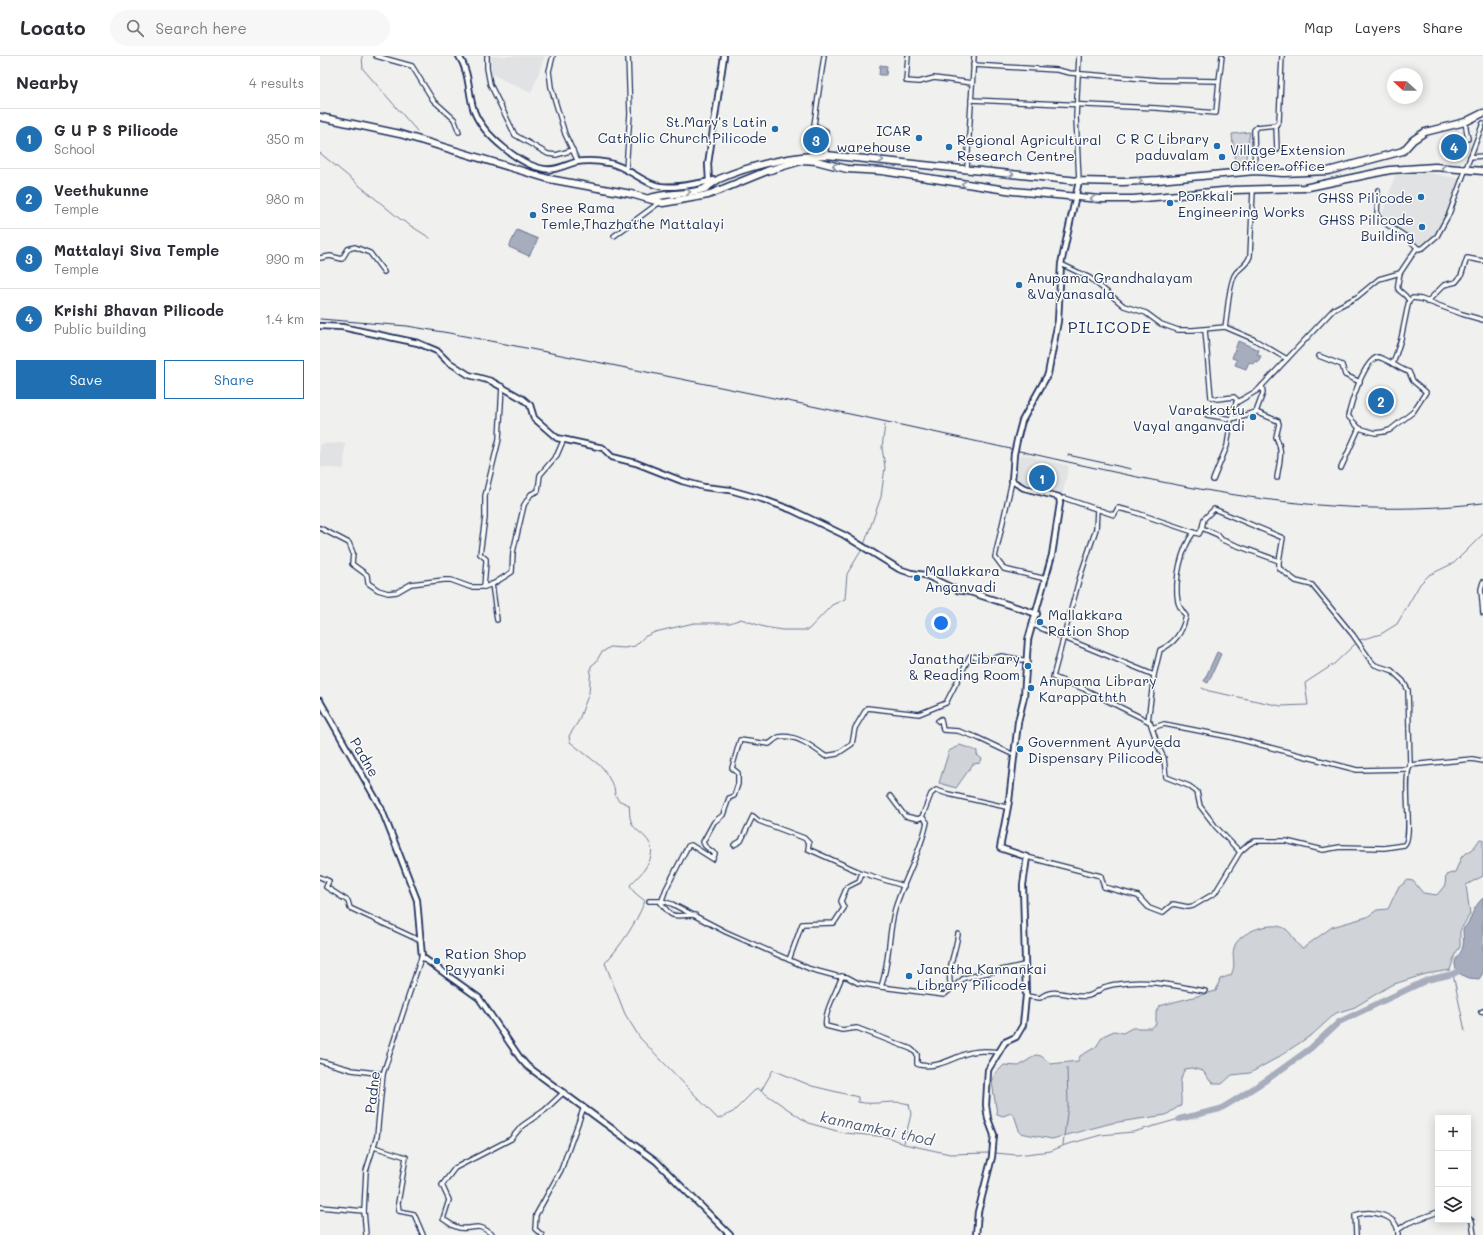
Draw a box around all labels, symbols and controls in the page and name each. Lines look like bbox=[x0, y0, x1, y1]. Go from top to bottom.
search box bbox=[110, 10, 390, 46]
text: Locato bbox=[20, 15, 86, 40]
icon: search bbox=[124, 17, 146, 39]
text: Search here bbox=[156, 18, 247, 38]
text: Map bbox=[1304, 18, 1333, 37]
text: Layers bbox=[1355, 18, 1401, 37]
text: Share bbox=[1423, 18, 1463, 37]
north arrow bbox=[1387, 68, 1423, 104]
text: Nearby bbox=[16, 71, 78, 93]
text: 4 results bbox=[249, 74, 304, 91]
place label: St.Mary's Latin Catholic Church,Pilicode bbox=[598, 112, 767, 147]
text: G U P S Pilicode bbox=[54, 120, 178, 140]
place label: ICAR warehouse bbox=[836, 121, 911, 156]
marker: St.Mary's Latin Catholic Church,Pilicode bbox=[770, 124, 780, 134]
pin: 3 bbox=[803, 125, 829, 155]
place label: C R C Library paduvalam bbox=[1116, 129, 1209, 164]
text: 1 bbox=[26, 130, 32, 147]
text: 350 m bbox=[266, 130, 304, 147]
place label: Regional Agricultural Research Centre bbox=[957, 130, 1101, 165]
pin: 4 bbox=[1441, 132, 1467, 162]
marker: ICAR warehouse bbox=[914, 133, 924, 143]
text: School bbox=[54, 140, 95, 157]
place label: Village Extension Officer office bbox=[1230, 140, 1345, 175]
marker: C R C Library paduvalam bbox=[1212, 141, 1222, 151]
marker: Regional Agricultural Research Centre bbox=[944, 142, 954, 152]
marker: Village Extension Officer office bbox=[1217, 152, 1227, 162]
one-way arrow bbox=[878, 156, 884, 165]
one-way arrow bbox=[832, 162, 839, 171]
one-way arrow bbox=[1441, 164, 1447, 173]
one-way arrow bbox=[1008, 169, 1014, 178]
one-way arrow bbox=[1137, 177, 1143, 186]
text: Veethukunne bbox=[54, 180, 149, 200]
one-way arrow bbox=[960, 180, 967, 189]
place label: Porkkali Engineering Works bbox=[1178, 186, 1305, 221]
one-way arrow bbox=[685, 188, 691, 196]
place label: GHSS Pilicode bbox=[1318, 188, 1413, 207]
text: 2 bbox=[25, 190, 33, 207]
text: 980 m bbox=[266, 190, 304, 207]
marker: GHSS Pilicode bbox=[1416, 192, 1426, 202]
one-way arrow bbox=[1090, 194, 1096, 203]
place label: Sree Rama Temle,Thazhathe Mattalayi bbox=[541, 198, 724, 233]
marker: Porkkali Engineering Works bbox=[1165, 198, 1175, 208]
text: Temple bbox=[54, 200, 99, 217]
marker: Sree Rama Temle,Thazhathe Mattalayi bbox=[528, 210, 538, 220]
place label: GHSS Pilicode Building bbox=[1319, 210, 1414, 245]
marker: GHSS Pilicode Building bbox=[1417, 222, 1427, 232]
text: Mattalayi Siva Temple bbox=[54, 240, 219, 260]
text: 3 bbox=[25, 250, 33, 267]
text: 990 m bbox=[266, 250, 304, 267]
text: Temple bbox=[54, 260, 99, 277]
place label: Anupama Grandhalayam &Vayanasala bbox=[1027, 268, 1193, 303]
marker: Anupama Grandhalayam &Vayanasala bbox=[1014, 280, 1024, 290]
text: Krishi Bhavan Pilicode bbox=[54, 300, 224, 320]
text: 4 bbox=[25, 310, 33, 327]
text: 1.4 km bbox=[265, 310, 304, 327]
district label: PILICODE bbox=[1068, 316, 1152, 337]
text: Public building bbox=[54, 320, 146, 337]
button: Save bbox=[16, 360, 156, 399]
button: Share bbox=[164, 360, 304, 399]
pin: 2 bbox=[1368, 386, 1394, 416]
place label: Varakkottu Vayal anganvadi bbox=[1133, 400, 1245, 435]
marker: Varakkottu Vayal anganvadi bbox=[1248, 412, 1258, 422]
pin: 1 bbox=[1029, 463, 1055, 493]
place label: Mallakkara Anganvadi bbox=[925, 561, 1000, 596]
marker: Mallakkara Anganvadi bbox=[912, 573, 922, 583]
place label: Mallakkara Ration Shop bbox=[1048, 605, 1129, 640]
your location bbox=[931, 613, 951, 633]
marker: Mallakkara Ration Shop bbox=[1035, 617, 1045, 627]
place label: Janatha Library & Reading Room bbox=[909, 649, 1020, 684]
marker: Janatha Library & Reading Room bbox=[1023, 661, 1033, 671]
place label: Anupama Library Karappathth bbox=[1039, 671, 1156, 706]
marker: Anupama Library Karappathth bbox=[1026, 683, 1036, 693]
place label: Government Ayurveda Dispensary Pilicode bbox=[1028, 732, 1181, 767]
street label: Padne bbox=[346, 734, 384, 780]
marker: Government Ayurveda Dispensary Pilicode bbox=[1015, 744, 1025, 754]
place label: Ration Shop Payyanki bbox=[445, 944, 526, 979]
marker: Ration Shop Payyanki bbox=[432, 956, 442, 966]
place label: Janatha Kannankai Library Pilicode bbox=[917, 959, 1047, 994]
marker: Janatha Kannankai Library Pilicode bbox=[904, 971, 914, 981]
street label: Padne bbox=[360, 1070, 384, 1114]
water label: kannamkai thod bbox=[818, 1106, 937, 1150]
map controls bbox=[1435, 1115, 1471, 1223]
button: + bbox=[1435, 1115, 1471, 1151]
button: − bbox=[1435, 1151, 1471, 1187]
button: layers bbox=[1435, 1187, 1471, 1223]

